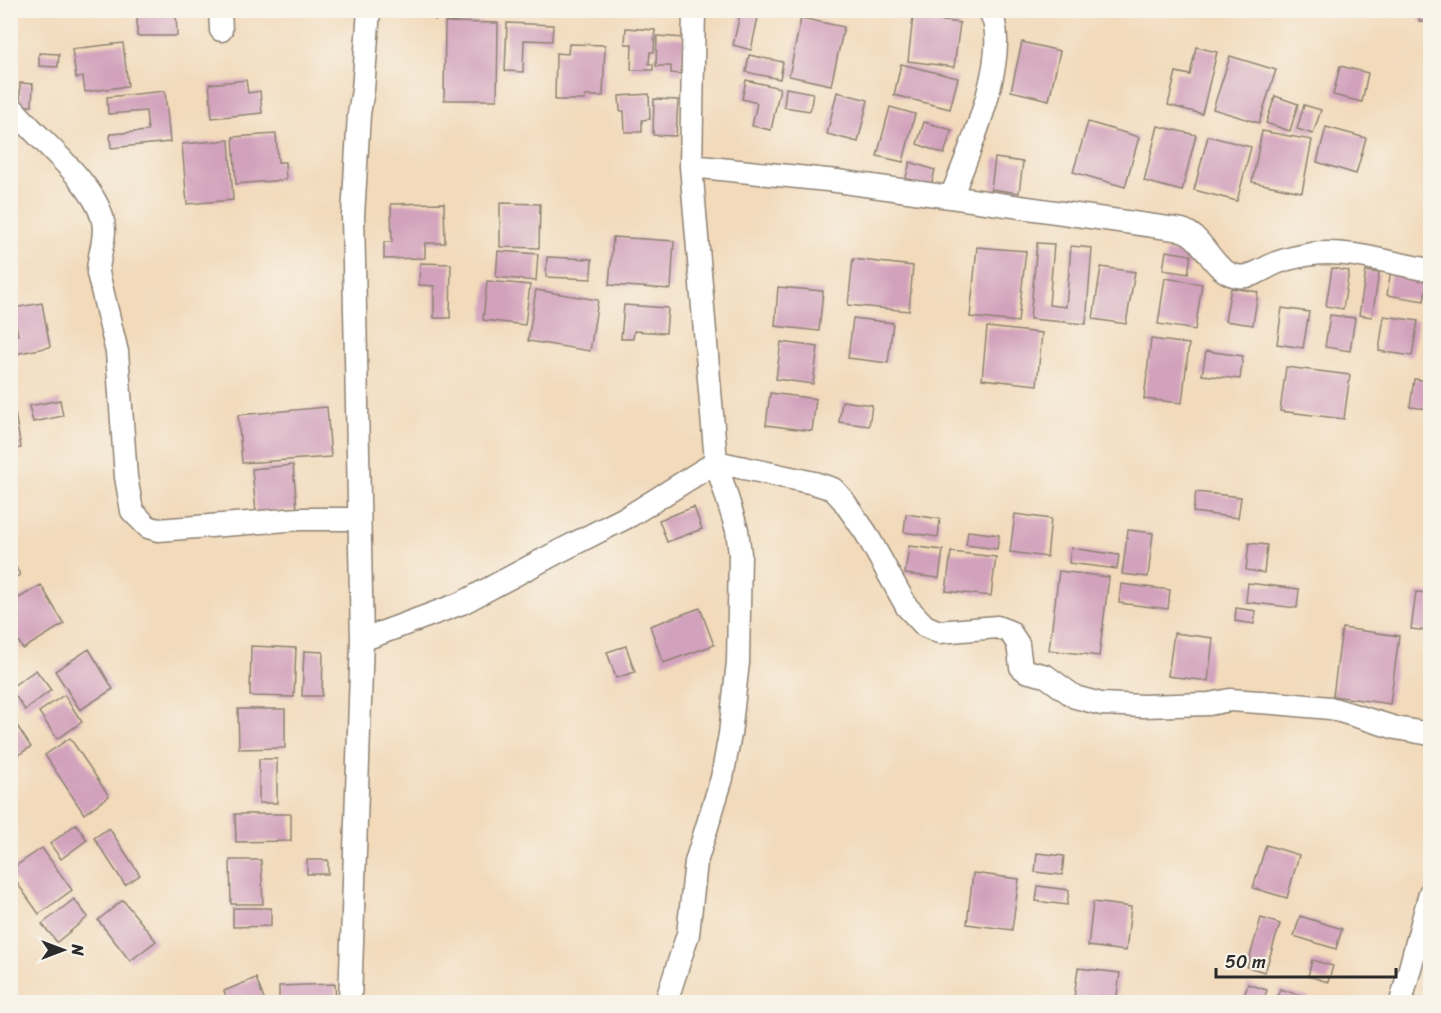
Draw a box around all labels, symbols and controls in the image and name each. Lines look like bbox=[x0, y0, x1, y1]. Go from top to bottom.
north arrow bbox=[33, 920, 93, 980]
scale bar bbox=[1216, 941, 1396, 979]
text: N bbox=[63, 943, 92, 956]
text: 50 m bbox=[1225, 946, 1266, 978]

